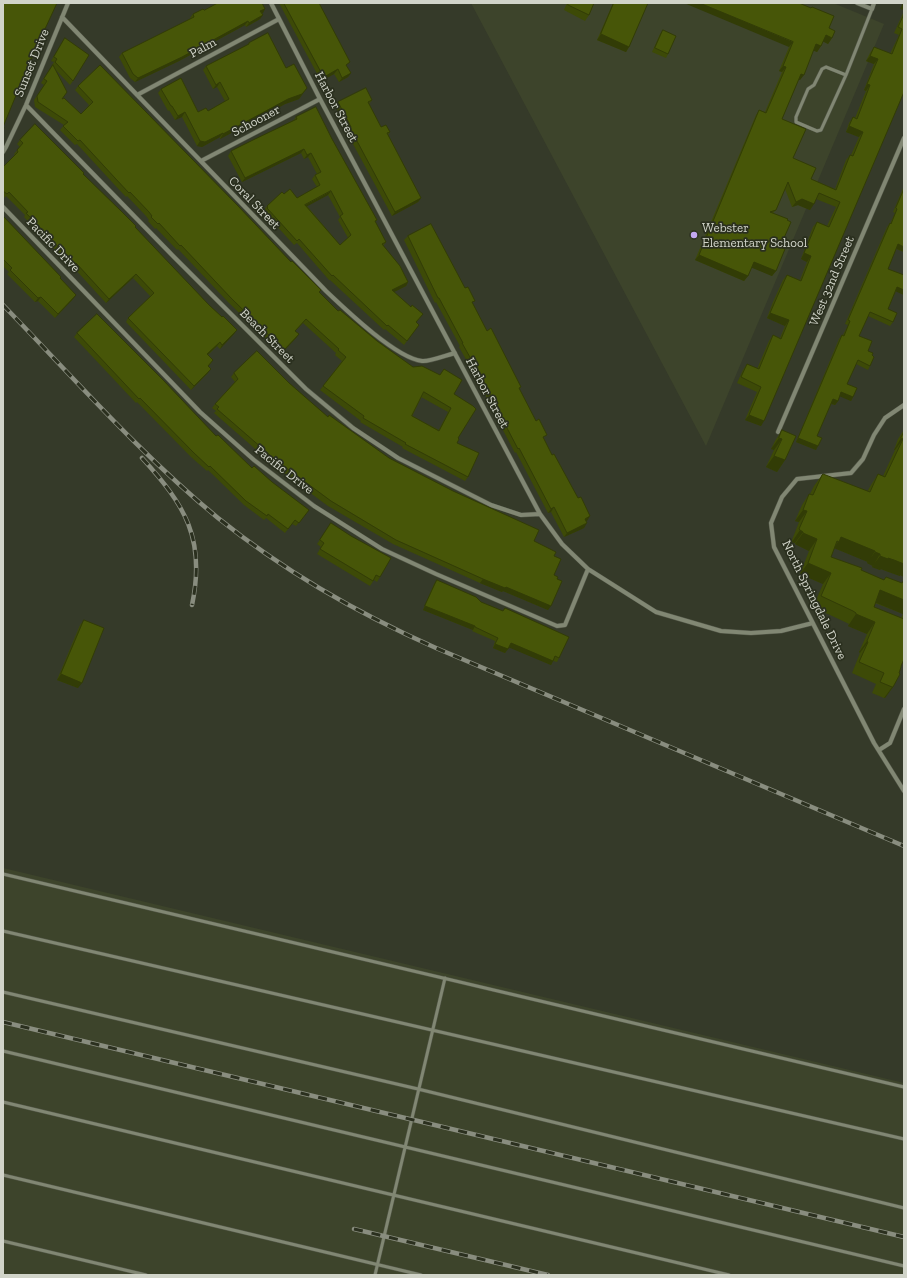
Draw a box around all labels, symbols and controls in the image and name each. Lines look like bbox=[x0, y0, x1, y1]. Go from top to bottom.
street label: Sunset Drive bbox=[11, 27, 53, 99]
street label: Palm bbox=[187, 34, 219, 62]
street label: Harbor Street bbox=[311, 69, 361, 145]
street label: Schooner bbox=[229, 102, 283, 140]
street label: Coral Street bbox=[225, 173, 283, 233]
street label: Pacific Drive bbox=[23, 214, 83, 276]
place label: Webster Elementary School bbox=[702, 220, 807, 251]
marker: Webster Elementary School bbox=[689, 230, 699, 240]
street label: West 32nd Street bbox=[806, 234, 858, 328]
street label: Beach Street bbox=[236, 305, 298, 367]
street label: Harbor Street bbox=[462, 355, 512, 431]
street label: Pacific Drive bbox=[252, 442, 316, 498]
street label: North Springdale Drive bbox=[778, 538, 850, 662]

